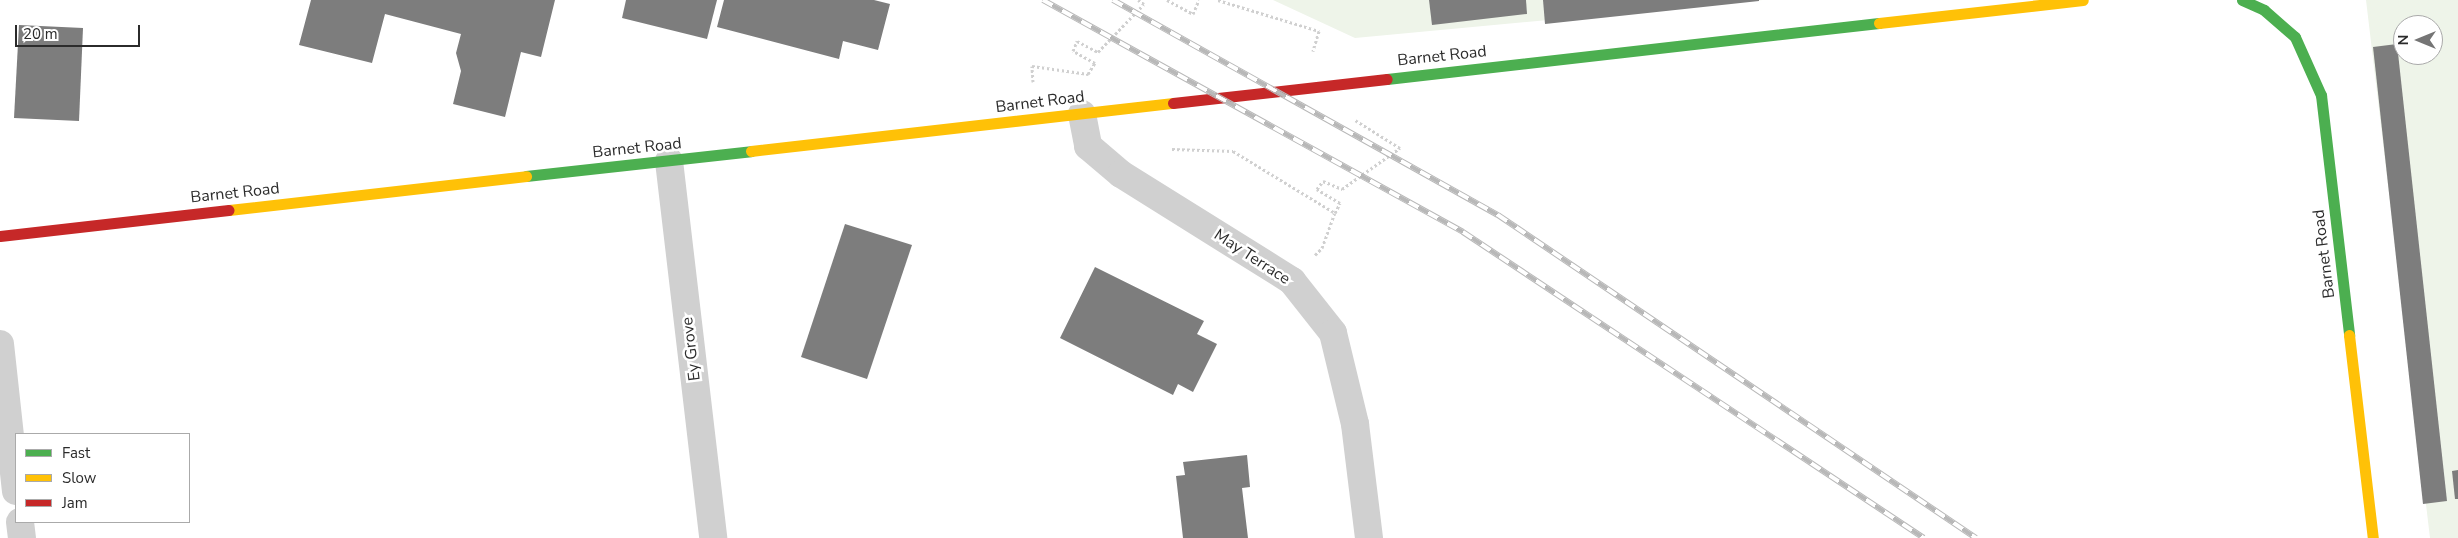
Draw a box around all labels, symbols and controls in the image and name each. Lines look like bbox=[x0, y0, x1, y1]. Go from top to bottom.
scale bar bbox=[18, 15, 142, 47]
north arrow bbox=[2393, 15, 2443, 65]
text: 20 m bbox=[23, 24, 58, 44]
text: N bbox=[2394, 35, 2413, 45]
street label: Barnet Road bbox=[1396, 42, 1488, 70]
street label: Barnet Road bbox=[994, 87, 1086, 117]
street label: Barnet Road bbox=[591, 134, 683, 162]
street label: Barnet Road bbox=[189, 179, 281, 207]
street label: Barnet Road bbox=[2309, 208, 2339, 300]
street label: May Terrace bbox=[1210, 225, 1294, 289]
street label: Ey Grove bbox=[678, 316, 704, 382]
legend bbox=[15, 433, 190, 523]
text: Fast bbox=[62, 443, 90, 463]
text: Slow bbox=[62, 468, 96, 488]
text: Jam bbox=[62, 493, 88, 513]

